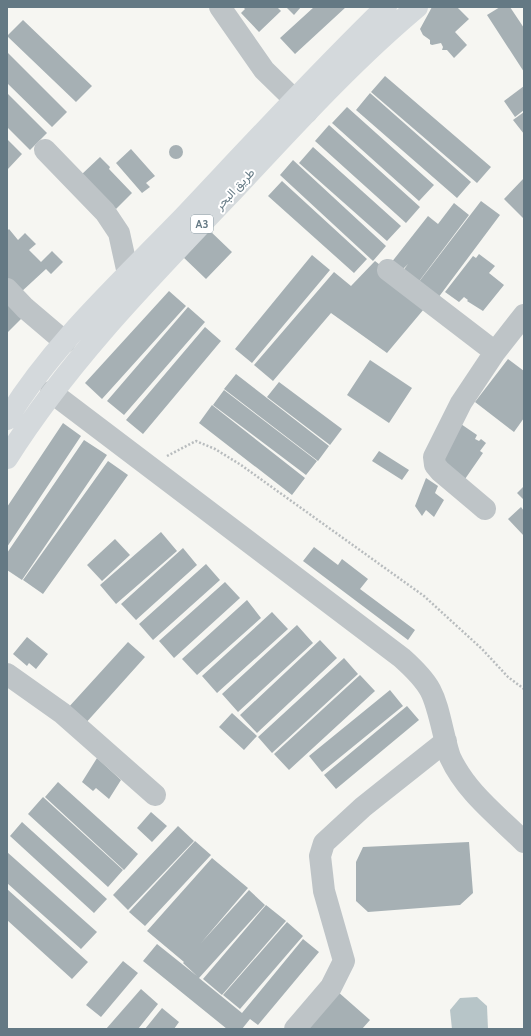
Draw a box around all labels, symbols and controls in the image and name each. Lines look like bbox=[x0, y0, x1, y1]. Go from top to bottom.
street label: طريق البحر bbox=[211, 165, 258, 214]
road number: A3 bbox=[191, 215, 213, 233]

